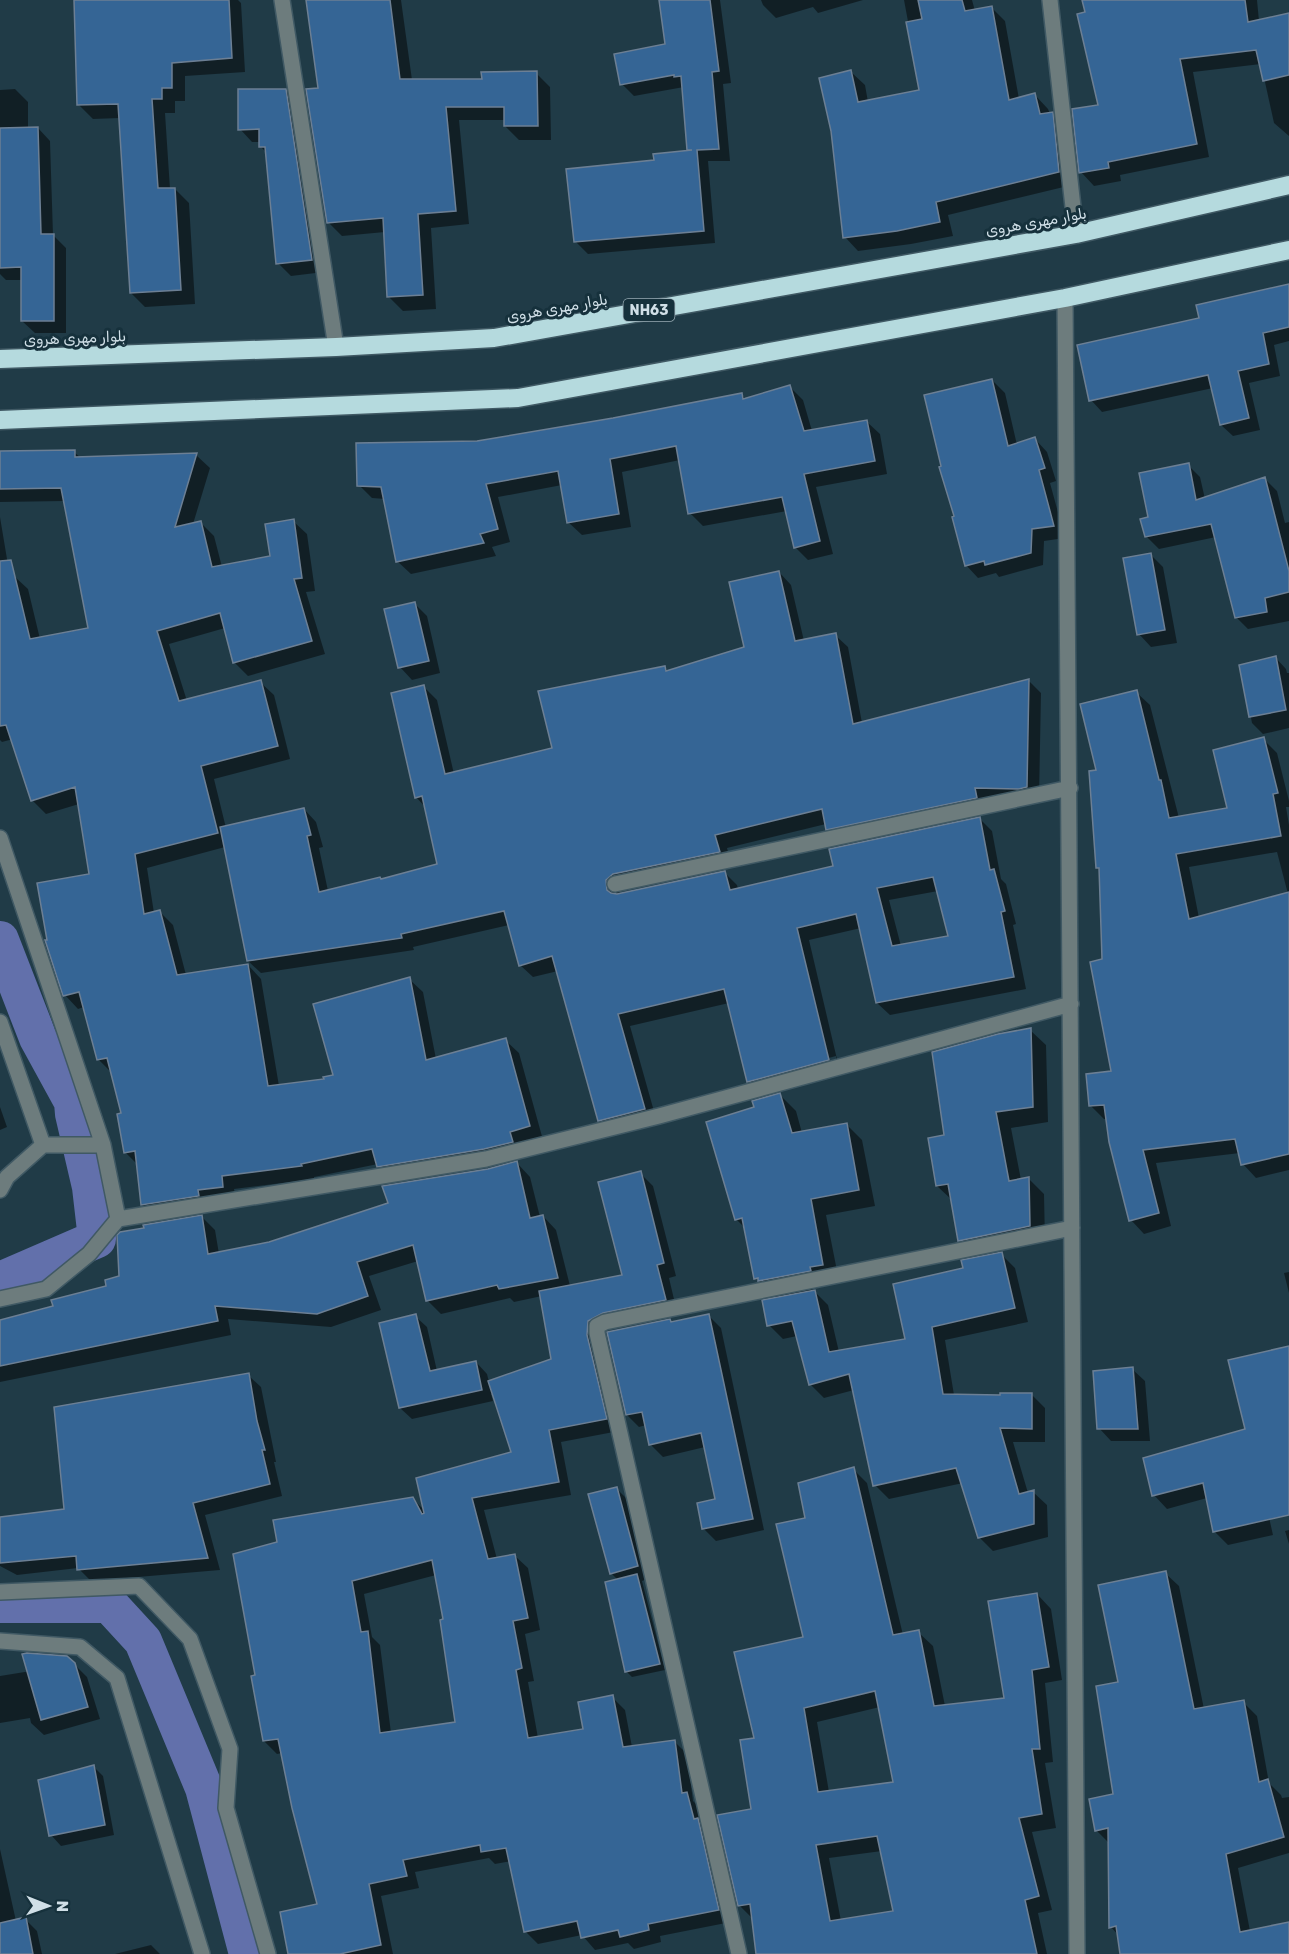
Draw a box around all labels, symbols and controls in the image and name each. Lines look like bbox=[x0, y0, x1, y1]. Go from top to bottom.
street label: بلوار مهری هروی bbox=[984, 204, 1088, 241]
street label: بلوار مهری هروی bbox=[505, 290, 609, 327]
road number: NH63 bbox=[624, 299, 674, 321]
street label: بلوار مهری هروی bbox=[24, 327, 126, 350]
north arrow bbox=[18, 1876, 78, 1936]
text: N bbox=[53, 1900, 72, 1912]

